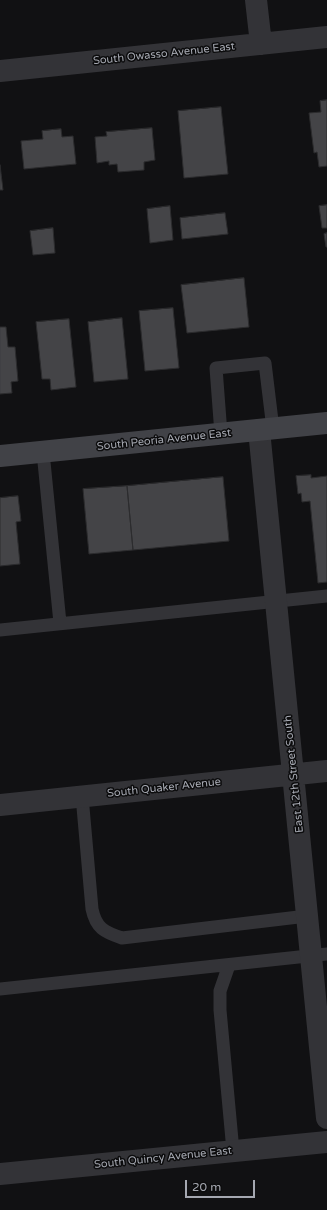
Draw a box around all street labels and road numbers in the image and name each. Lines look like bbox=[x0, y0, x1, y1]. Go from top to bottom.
street label: South Owasso Avenue East bbox=[92, 40, 236, 68]
street label: South Peoria Avenue East bbox=[96, 426, 232, 454]
street label: East 12th Street South bbox=[281, 714, 307, 834]
street label: South Quaker Avenue bbox=[107, 775, 221, 801]
street label: South Quincy Avenue East bbox=[94, 1144, 232, 1172]

